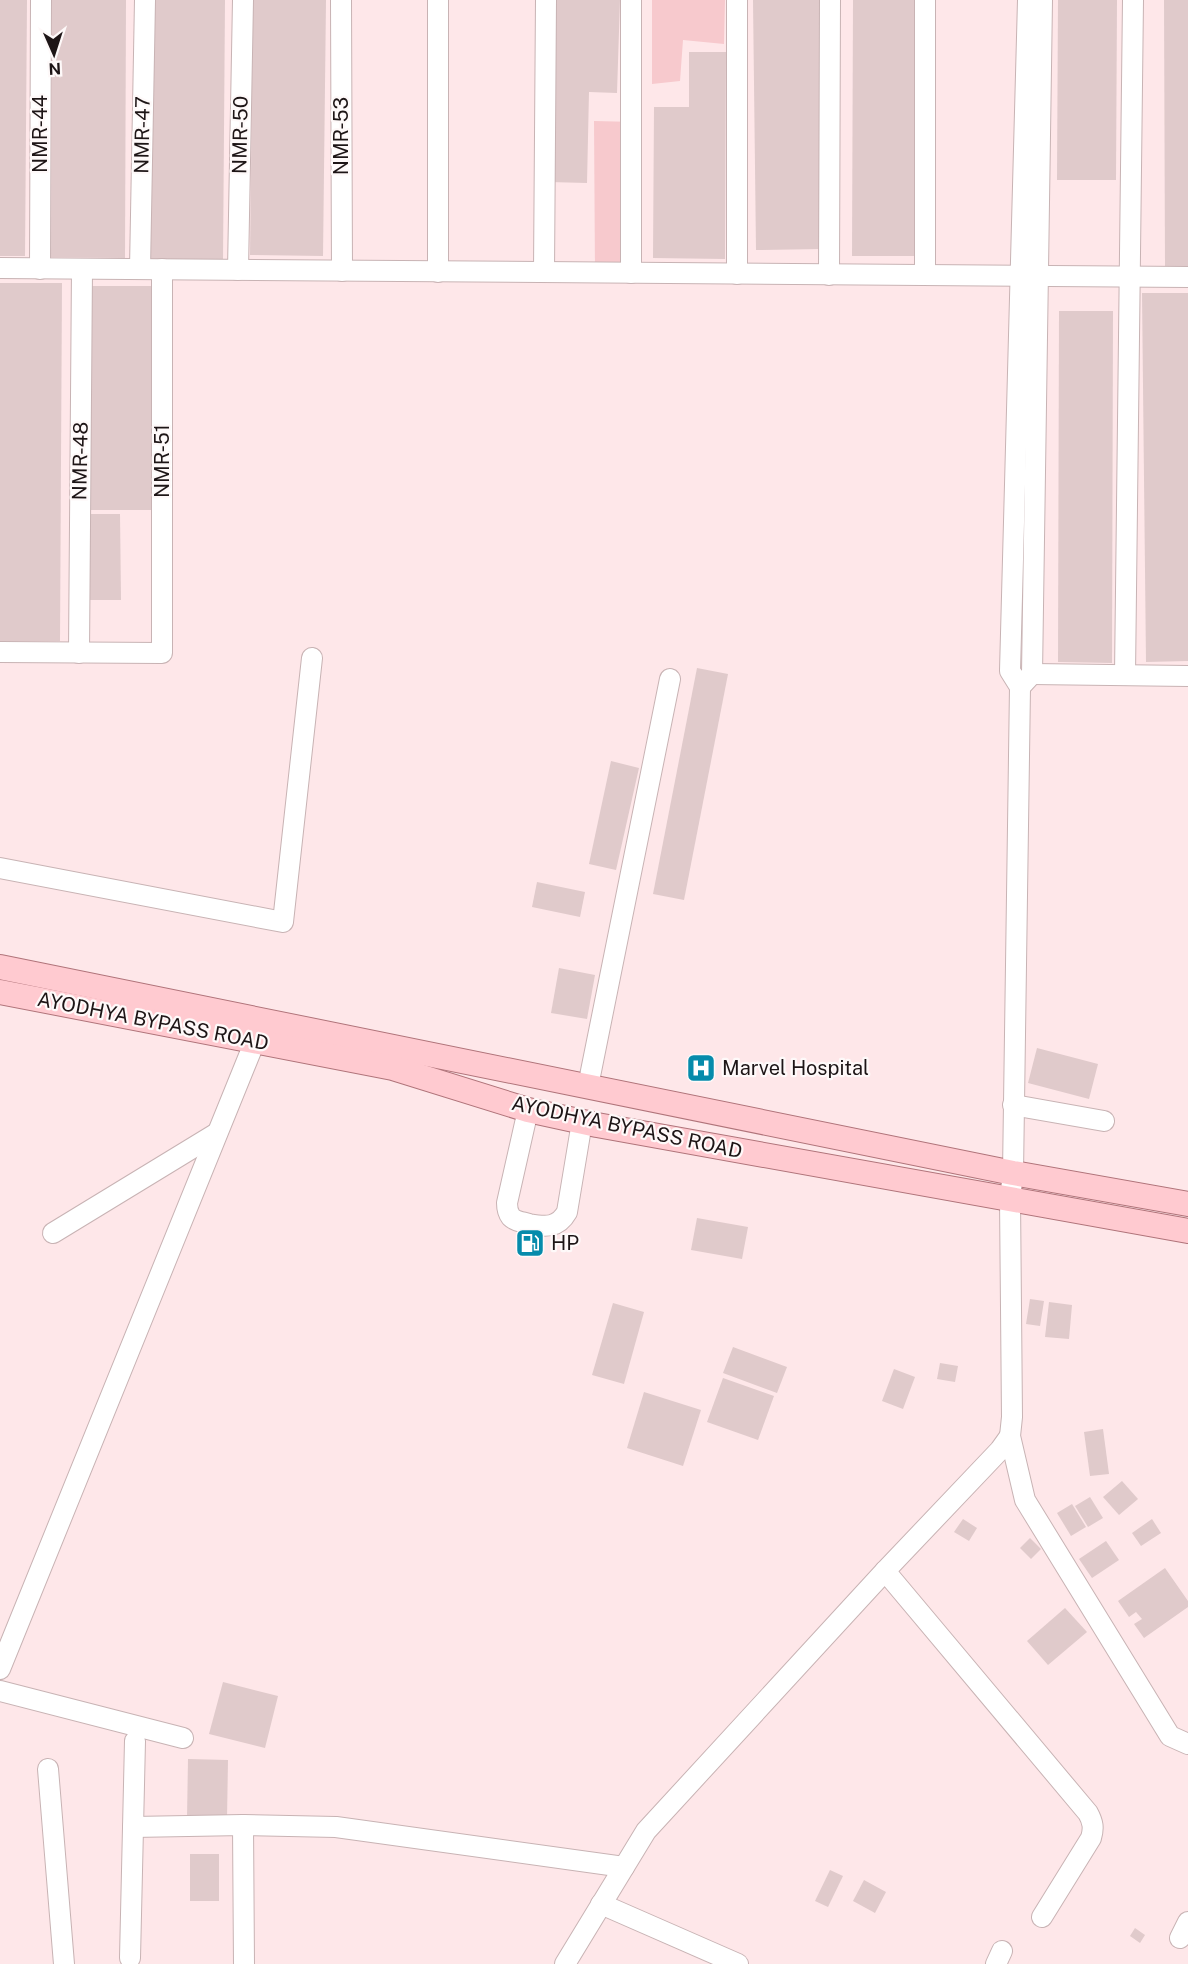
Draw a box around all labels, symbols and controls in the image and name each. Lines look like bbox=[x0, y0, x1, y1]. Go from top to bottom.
north arrow bbox=[24, 24, 84, 84]
text: N bbox=[48, 59, 62, 78]
street label: NMR-44 bbox=[28, 95, 52, 173]
street label: NMR-47 bbox=[129, 96, 155, 174]
street label: NMR-50 bbox=[227, 96, 253, 174]
street label: NMR-53 bbox=[329, 97, 353, 175]
street label: NMR-48 bbox=[67, 422, 93, 500]
street label: NMR-51 bbox=[150, 424, 174, 498]
street label: AYODHYA BYPASS ROAD bbox=[35, 987, 271, 1055]
hospital icon: Marvel Hospital bbox=[685, 1052, 717, 1084]
place label: Marvel Hospital bbox=[722, 1056, 869, 1080]
street label: AYODHYA BYPASS ROAD bbox=[509, 1091, 745, 1163]
fuel station icon: HP bbox=[514, 1227, 546, 1259]
place label: HP bbox=[551, 1231, 579, 1255]

